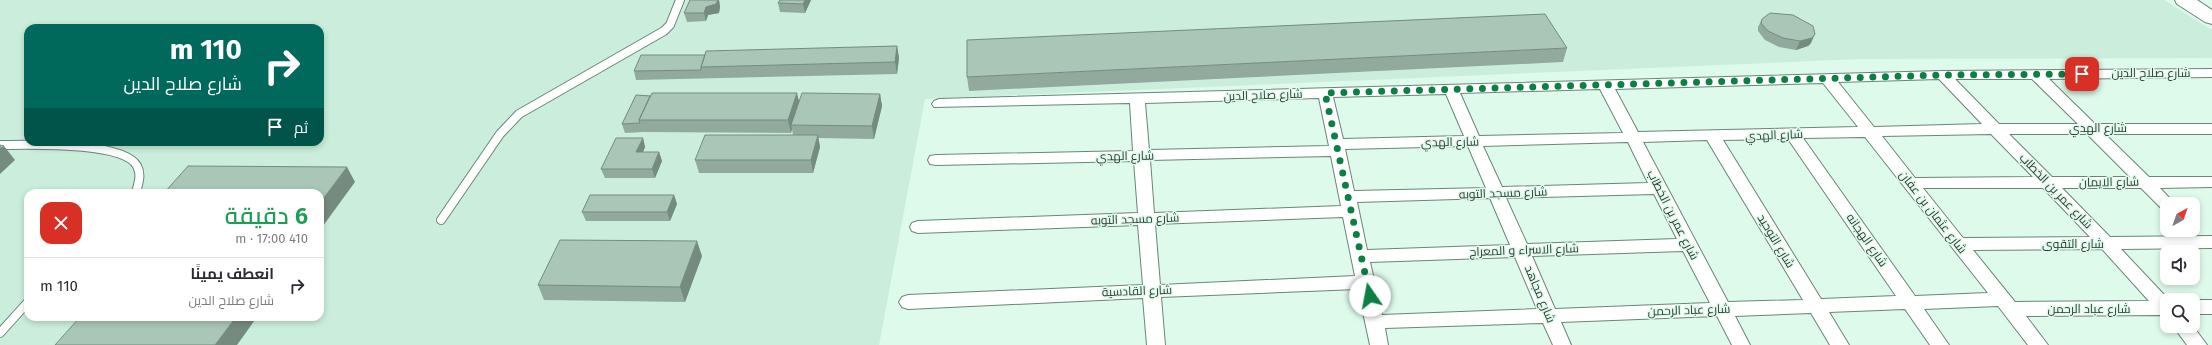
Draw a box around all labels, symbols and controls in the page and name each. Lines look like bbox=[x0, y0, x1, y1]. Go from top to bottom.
text: 110 m bbox=[170, 33, 242, 66]
icon: right bbox=[256, 40, 308, 92]
pin bbox=[2065, 57, 2099, 91]
icon: arrive bbox=[2071, 63, 2093, 85]
street label: شارع صلاح الدين bbox=[2112, 66, 2191, 81]
text: شارع صلاح الدين bbox=[124, 73, 242, 95]
street label: شارع صلاح الدين bbox=[1223, 87, 1303, 104]
icon: arrive bbox=[264, 116, 286, 138]
text: ثم bbox=[294, 119, 308, 137]
street label: شارع الهدي bbox=[2069, 121, 2127, 138]
street label: شارع الهدي bbox=[1745, 127, 1803, 146]
street label: شارع الهدي bbox=[1421, 134, 1479, 153]
street label: شارع الهدي bbox=[1096, 148, 1154, 167]
street label: شارع عمر بن الخطاب bbox=[2016, 151, 2095, 232]
street label: شارع عمر بن الخطاب bbox=[1643, 168, 1702, 263]
street label: شارع عثمان بن عفان bbox=[1896, 168, 1970, 257]
street label: شارع الايمان bbox=[2079, 174, 2139, 191]
street label: شارع مسجد التوبه bbox=[1459, 184, 1548, 203]
north arrow bbox=[2160, 197, 2200, 237]
map controls bbox=[2160, 197, 2200, 333]
button: close bbox=[40, 202, 82, 244]
text: 6 دقيقة bbox=[225, 202, 308, 230]
street label: شارع مسجد التوبه bbox=[1091, 210, 1180, 229]
street label: شارع الهجانه bbox=[1843, 211, 1890, 270]
street label: شارع التوحيد bbox=[1754, 212, 1797, 271]
text: 410 m · 17:00 bbox=[235, 231, 308, 246]
street label: شارع التقوى bbox=[2042, 237, 2104, 252]
street label: شارع الاسراء و المعراج bbox=[1469, 241, 1579, 260]
button: sound bbox=[2160, 245, 2200, 285]
street label: شارع مجاهد bbox=[1521, 263, 1558, 325]
text: انعطف يمينًا bbox=[190, 265, 274, 283]
icon: right bbox=[286, 275, 308, 297]
position arrow bbox=[1349, 275, 1391, 317]
text: 110 m bbox=[40, 277, 78, 295]
street label: شارع القادسية bbox=[1102, 283, 1172, 300]
text: شارع صلاح الدين bbox=[188, 293, 274, 308]
button: search bbox=[2160, 293, 2200, 333]
street label: شارع عباد الرحمن bbox=[1647, 302, 1731, 319]
street label: شارع عباد الرحمن bbox=[2048, 302, 2130, 317]

